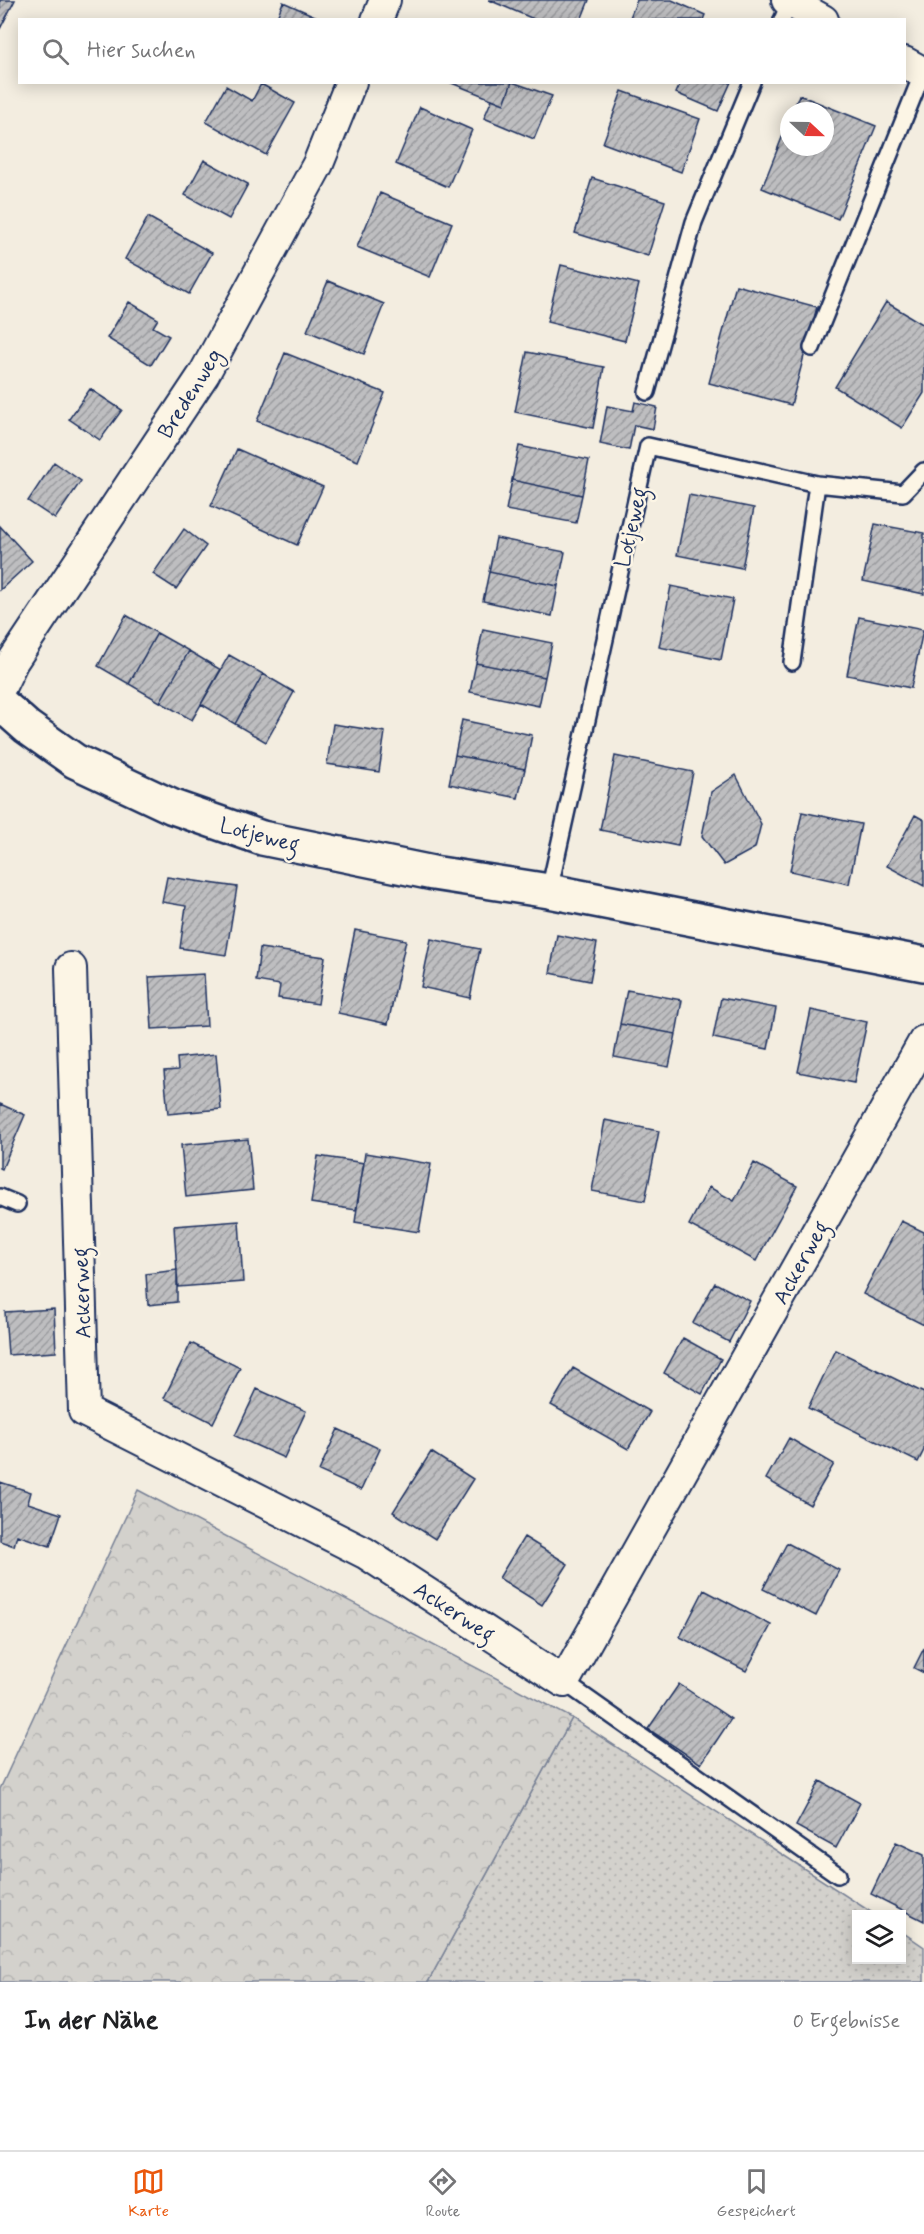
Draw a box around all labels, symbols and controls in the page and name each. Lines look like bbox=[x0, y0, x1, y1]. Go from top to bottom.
search box bbox=[18, 18, 906, 84]
icon: search bbox=[39, 35, 72, 68]
text: Hier suchen bbox=[87, 37, 196, 65]
north arrow bbox=[780, 102, 834, 156]
street label: Bredenweg bbox=[152, 344, 232, 446]
street label: Lotjeweg bbox=[609, 485, 658, 571]
street label: Lotjeweg bbox=[216, 812, 303, 863]
street label: Ackerweg bbox=[767, 1216, 839, 1311]
street label: Ackerweg bbox=[67, 1246, 102, 1339]
street label: Ackerweg bbox=[406, 1576, 500, 1652]
map controls bbox=[852, 1910, 906, 1964]
button: layers bbox=[852, 1910, 906, 1964]
text: In der Nähe bbox=[24, 2004, 158, 2038]
text: 0 Ergebnisse bbox=[793, 2008, 900, 2035]
tab: Karte bbox=[128, 2165, 169, 2222]
tab: Route bbox=[425, 2165, 460, 2222]
tab: Gespeichert bbox=[717, 2165, 796, 2222]

